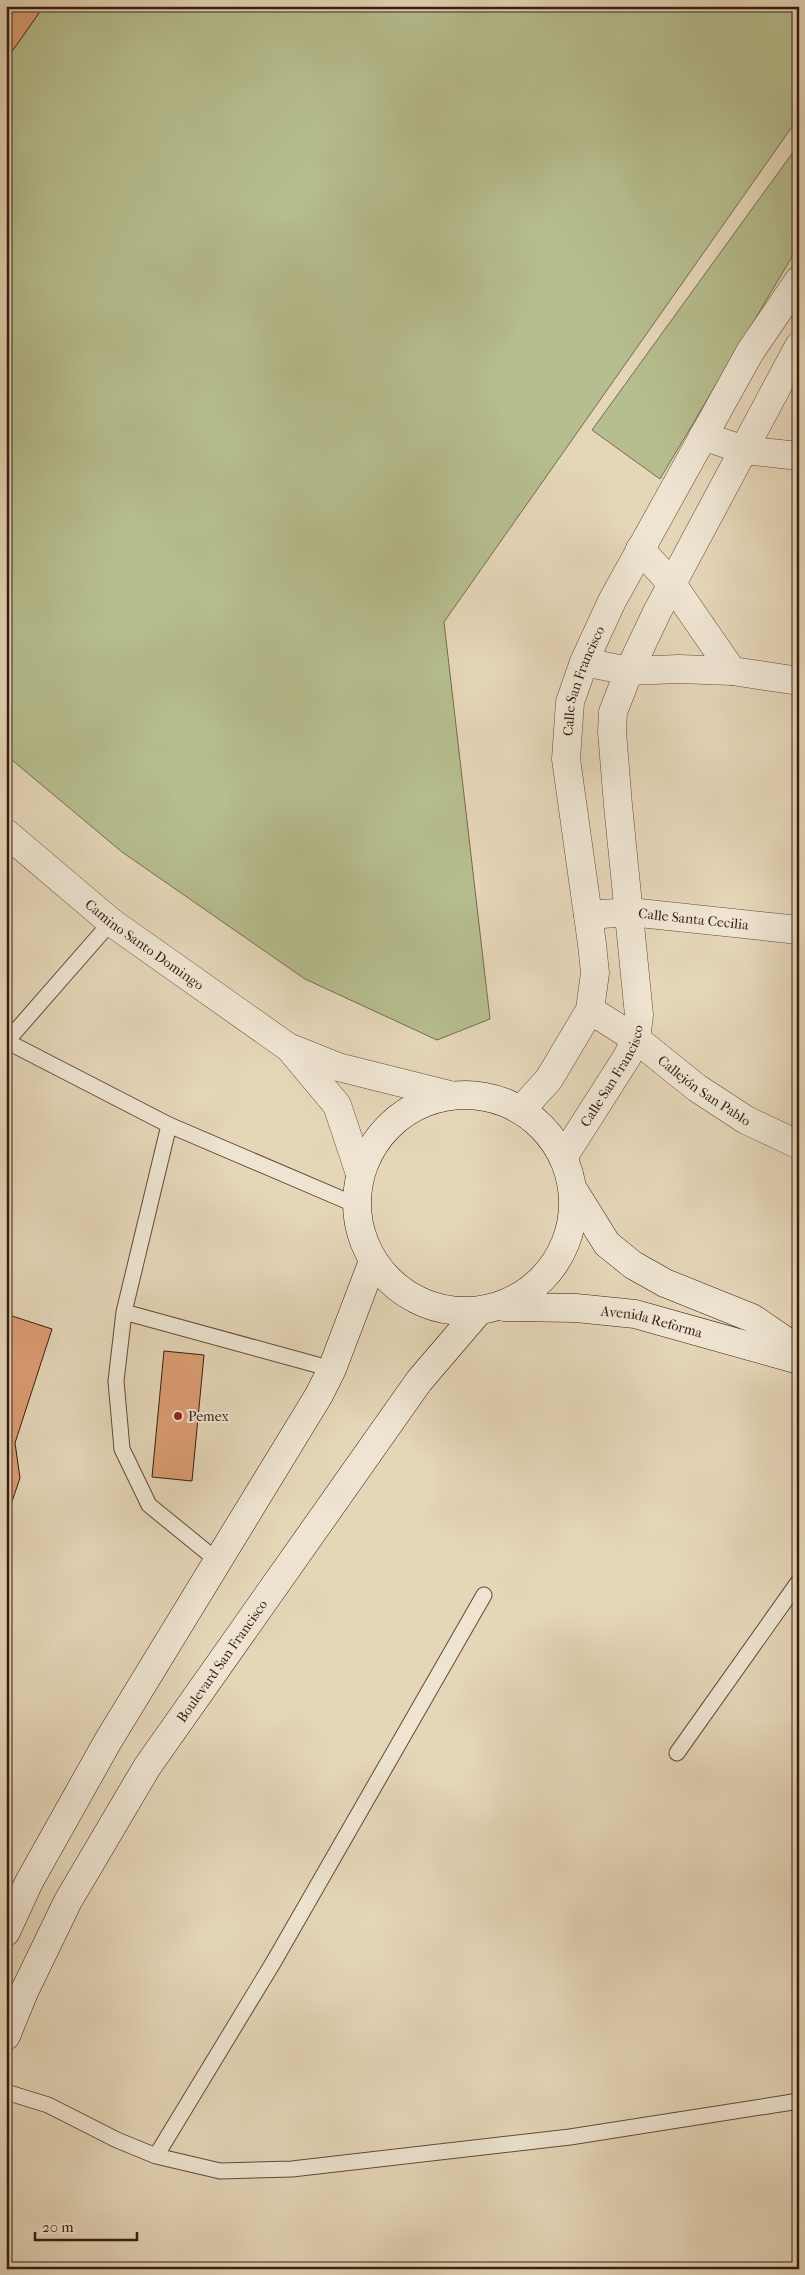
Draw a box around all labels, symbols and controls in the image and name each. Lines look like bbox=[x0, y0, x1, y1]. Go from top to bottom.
street label: Calle San Francisco bbox=[559, 623, 608, 737]
street label: Camino Santo Domingo bbox=[82, 895, 207, 993]
street label: Calle Santa Cecilia bbox=[637, 904, 750, 933]
street label: Calle San Francisco bbox=[576, 1024, 646, 1130]
street label: Callejón San Pablo bbox=[655, 1052, 753, 1129]
street label: Avenida Reforma bbox=[599, 1302, 705, 1341]
place label: Pemex bbox=[188, 1408, 229, 1425]
marker: Pemex bbox=[172, 1410, 184, 1422]
street label: Boulevard San Francisco bbox=[173, 1596, 271, 1725]
scale bar bbox=[35, 2210, 138, 2242]
text: 20 m bbox=[42, 2218, 74, 2236]

